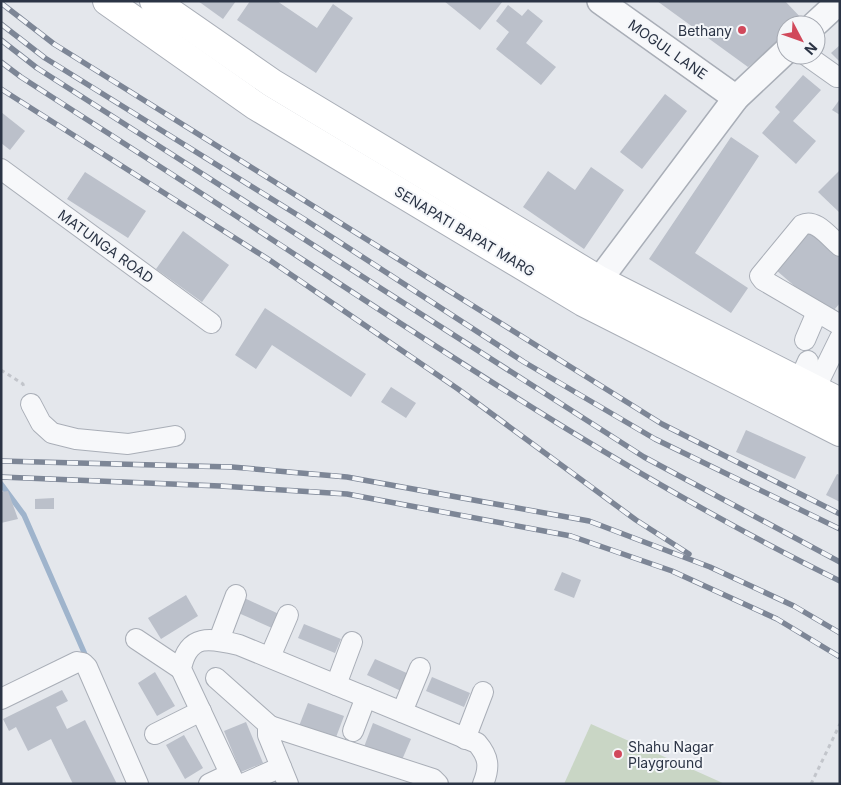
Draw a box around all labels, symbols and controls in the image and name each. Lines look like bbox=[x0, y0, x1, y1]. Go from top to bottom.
street label: MOGUL LANE bbox=[625, 15, 711, 83]
north arrow bbox=[776, 15, 826, 65]
place label: Bethany bbox=[678, 22, 732, 39]
marker: Bethany bbox=[736, 24, 748, 36]
text: N bbox=[801, 39, 821, 58]
street label: SENAPATI BAPAT MARG bbox=[392, 182, 538, 280]
street label: MATUNGA ROAD bbox=[55, 206, 157, 286]
place label: Shahu Nagar Playground bbox=[628, 738, 714, 771]
marker: Shahu Nagar Playground bbox=[612, 748, 624, 760]

